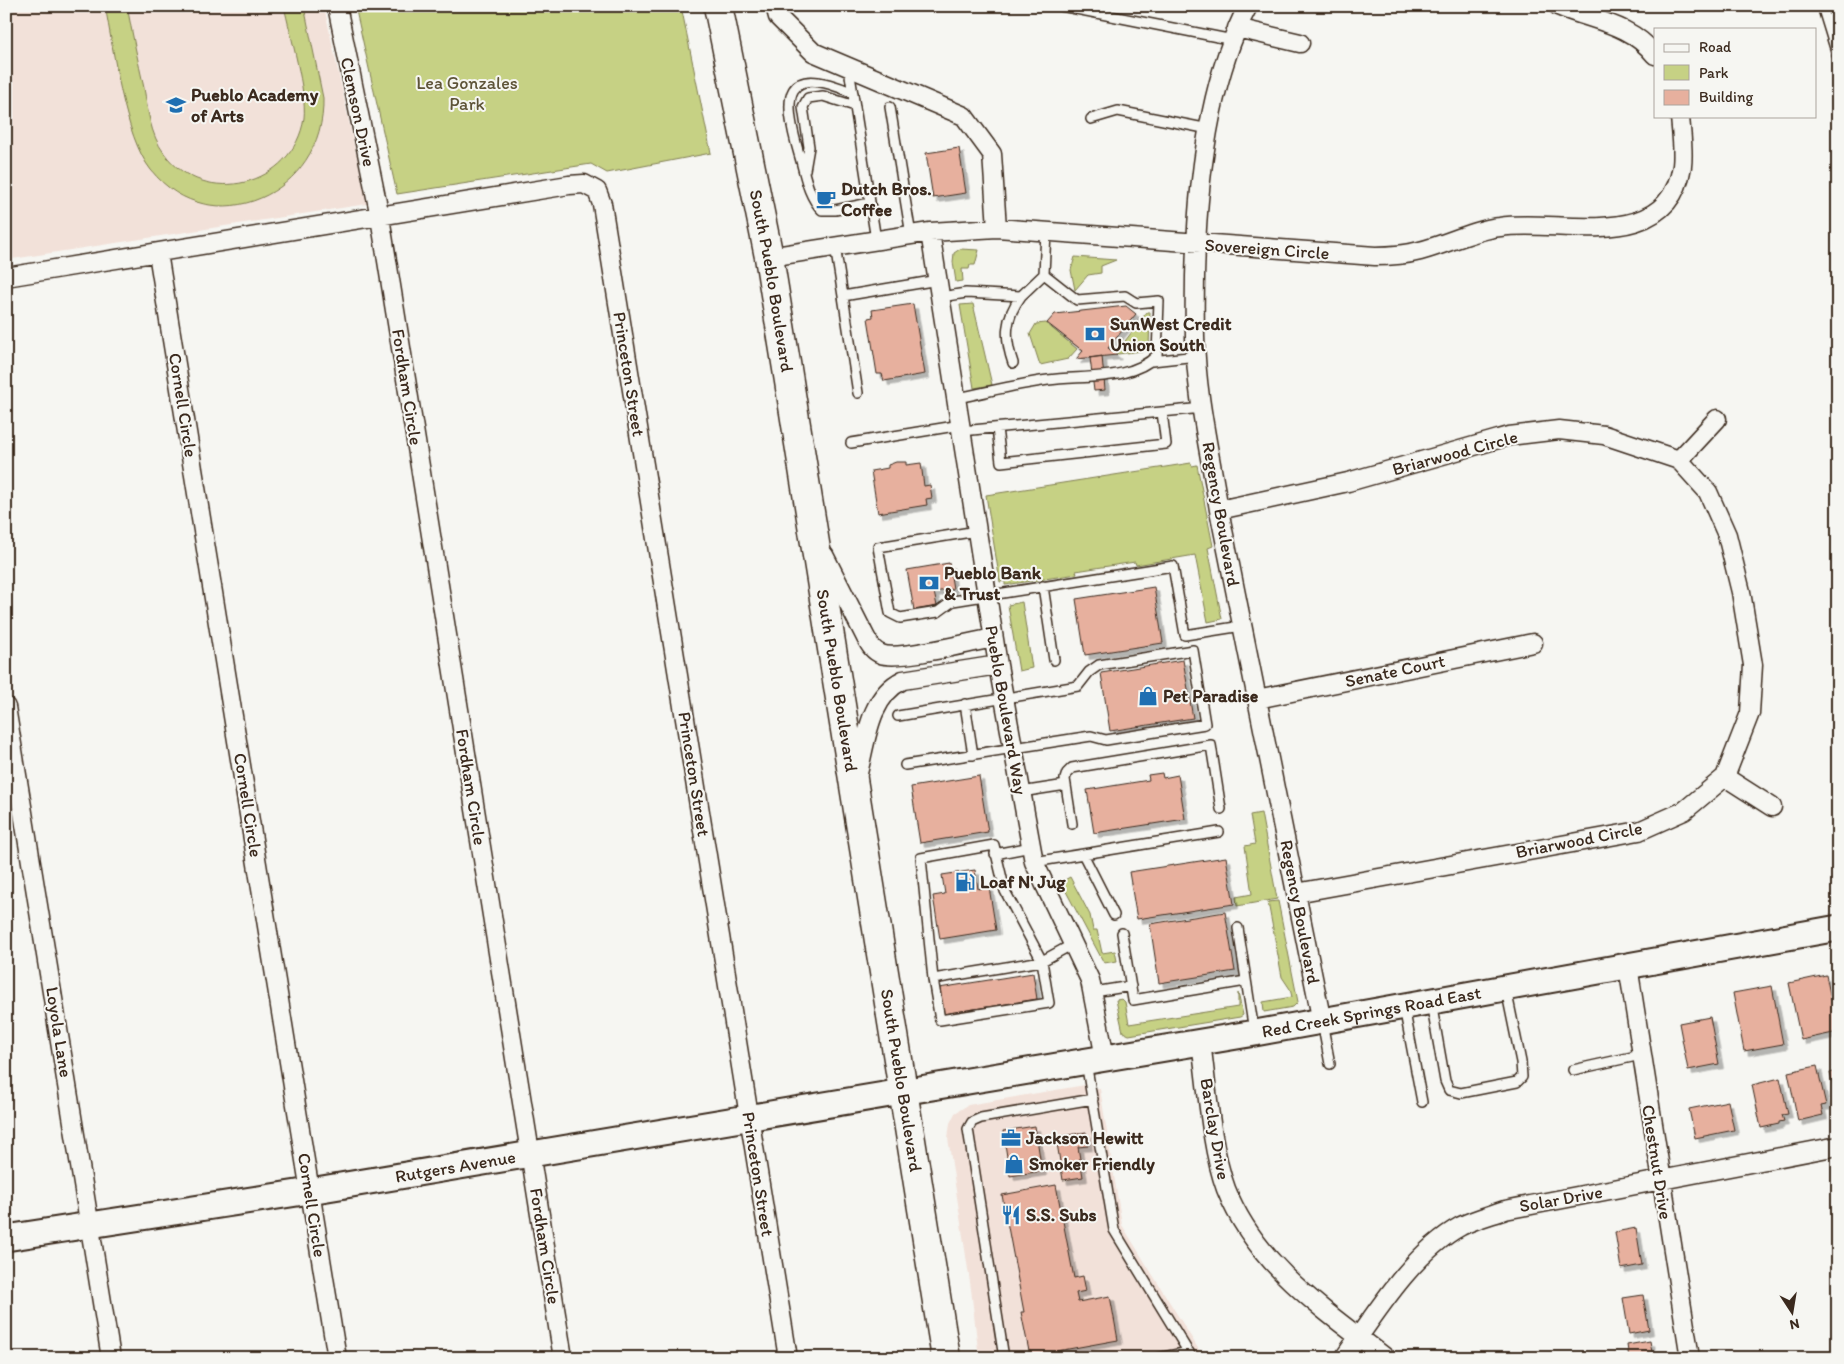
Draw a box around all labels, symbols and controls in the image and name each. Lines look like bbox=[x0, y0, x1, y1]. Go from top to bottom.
legend bbox=[1654, 28, 1816, 118]
text: Road bbox=[1699, 38, 1732, 56]
street label: Clemson Drive bbox=[336, 55, 380, 169]
text: Park bbox=[1699, 64, 1729, 82]
park label: Lea Gonzales Park bbox=[416, 72, 518, 115]
place label: Pueblo Academy of Arts bbox=[191, 84, 319, 127]
text: Building bbox=[1699, 88, 1753, 106]
school or university icon: Pueblo Academy of Arts bbox=[165, 94, 187, 116]
place label: Dutch Bros. Coffee bbox=[841, 178, 932, 221]
street label: South Pueblo Boulevard bbox=[745, 188, 798, 374]
cafe icon: Dutch Bros. Coffee bbox=[815, 188, 837, 210]
street label: Sovereign Circle bbox=[1204, 234, 1330, 264]
street label: Princeton Street bbox=[608, 310, 650, 438]
place label: SunWest Credit Union South bbox=[1110, 313, 1232, 356]
bank icon: SunWest Credit Union South bbox=[1084, 323, 1106, 345]
street label: Fordham Circle bbox=[387, 327, 427, 447]
street label: Cornell Circle bbox=[164, 351, 202, 459]
street label: Briarwood Circle bbox=[1390, 426, 1520, 480]
street label: Regency Boulevard bbox=[1197, 440, 1245, 588]
place label: Pueblo Bank & Trust bbox=[944, 562, 1042, 605]
bank icon: Pueblo Bank & Trust bbox=[918, 572, 940, 594]
street label: South Pueblo Boulevard bbox=[812, 587, 863, 774]
street label: Pueblo Boulevard Way bbox=[980, 623, 1032, 797]
street label: Senate Court bbox=[1343, 650, 1447, 692]
shop icon: Pet Paradise bbox=[1137, 685, 1159, 707]
place label: Pet Paradise bbox=[1163, 685, 1259, 707]
street label: Princeton Street bbox=[673, 710, 715, 838]
street label: Fordham Circle bbox=[451, 727, 491, 847]
street label: Cornell Circle bbox=[229, 751, 267, 859]
street label: Briarwood Circle bbox=[1514, 817, 1644, 863]
street label: Regency Boulevard bbox=[1275, 838, 1325, 986]
fuel station icon: Loaf N' Jug bbox=[954, 871, 976, 893]
place label: Loaf N' Jug bbox=[980, 871, 1066, 893]
street label: Red Creek Springs Road East bbox=[1260, 981, 1483, 1043]
street label: Loyola Lane bbox=[41, 985, 77, 1079]
street label: South Pueblo Boulevard bbox=[876, 987, 927, 1174]
street label: Barclay Drive bbox=[1195, 1076, 1235, 1182]
street label: Chestnut Drive bbox=[1637, 1103, 1677, 1221]
street label: Princeton Street bbox=[737, 1110, 779, 1238]
office icon: Jackson Hewitt bbox=[1000, 1127, 1022, 1149]
place label: Jackson Hewitt bbox=[1025, 1127, 1144, 1149]
street label: Rutgers Avenue bbox=[393, 1146, 517, 1188]
street label: Cornell Circle bbox=[293, 1151, 331, 1259]
shop icon: Smoker Friendly bbox=[1003, 1153, 1025, 1175]
place label: Smoker Friendly bbox=[1029, 1153, 1155, 1175]
street label: Solar Drive bbox=[1518, 1181, 1604, 1217]
street label: Fordham Circle bbox=[525, 1186, 565, 1306]
restaurant icon: S.S. Subs bbox=[1000, 1204, 1022, 1226]
place label: S.S. Subs bbox=[1026, 1204, 1097, 1226]
north arrow bbox=[1766, 1286, 1816, 1336]
text: N bbox=[1788, 1315, 1801, 1334]

